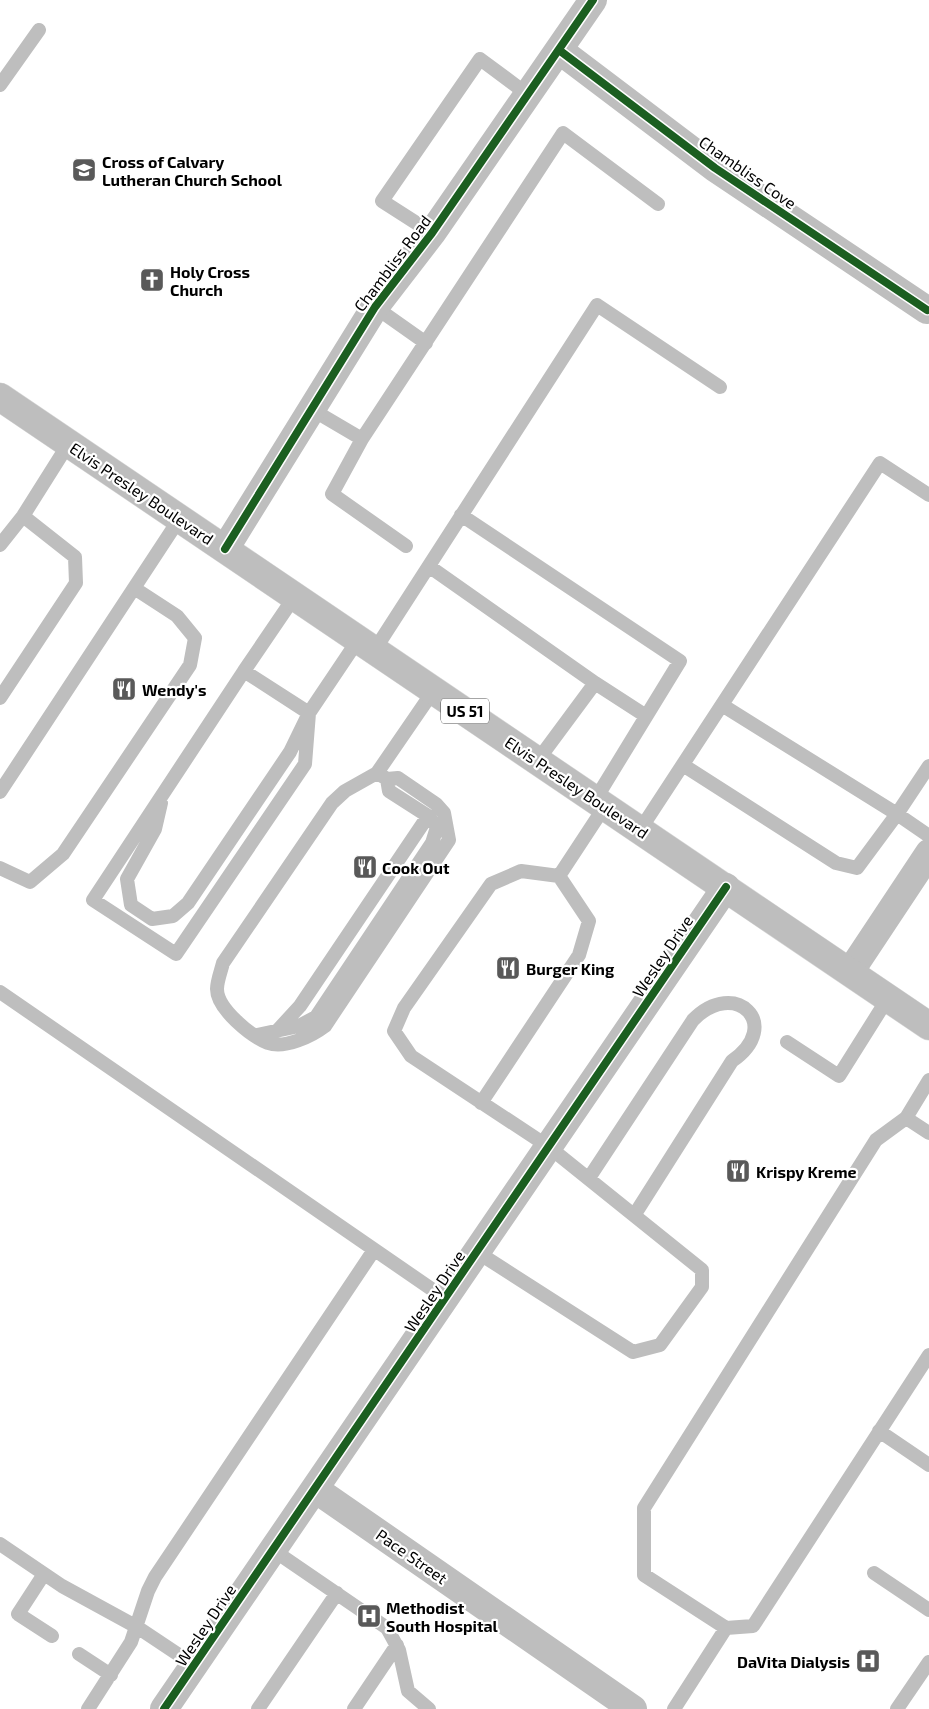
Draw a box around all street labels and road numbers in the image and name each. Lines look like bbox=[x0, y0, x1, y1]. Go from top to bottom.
street label: Chambliss Cove bbox=[696, 132, 800, 212]
street label: Chambliss Road bbox=[350, 211, 434, 315]
street label: Elvis Presley Boulevard bbox=[67, 438, 217, 548]
road number: US 51 bbox=[441, 698, 489, 724]
street label: Elvis Presley Boulevard bbox=[502, 732, 652, 842]
street label: Wesley Drive bbox=[628, 911, 696, 1001]
street label: Wesley Drive bbox=[400, 1246, 468, 1336]
street label: Pace Street bbox=[373, 1525, 451, 1587]
street label: Wesley Drive bbox=[171, 1580, 239, 1670]

